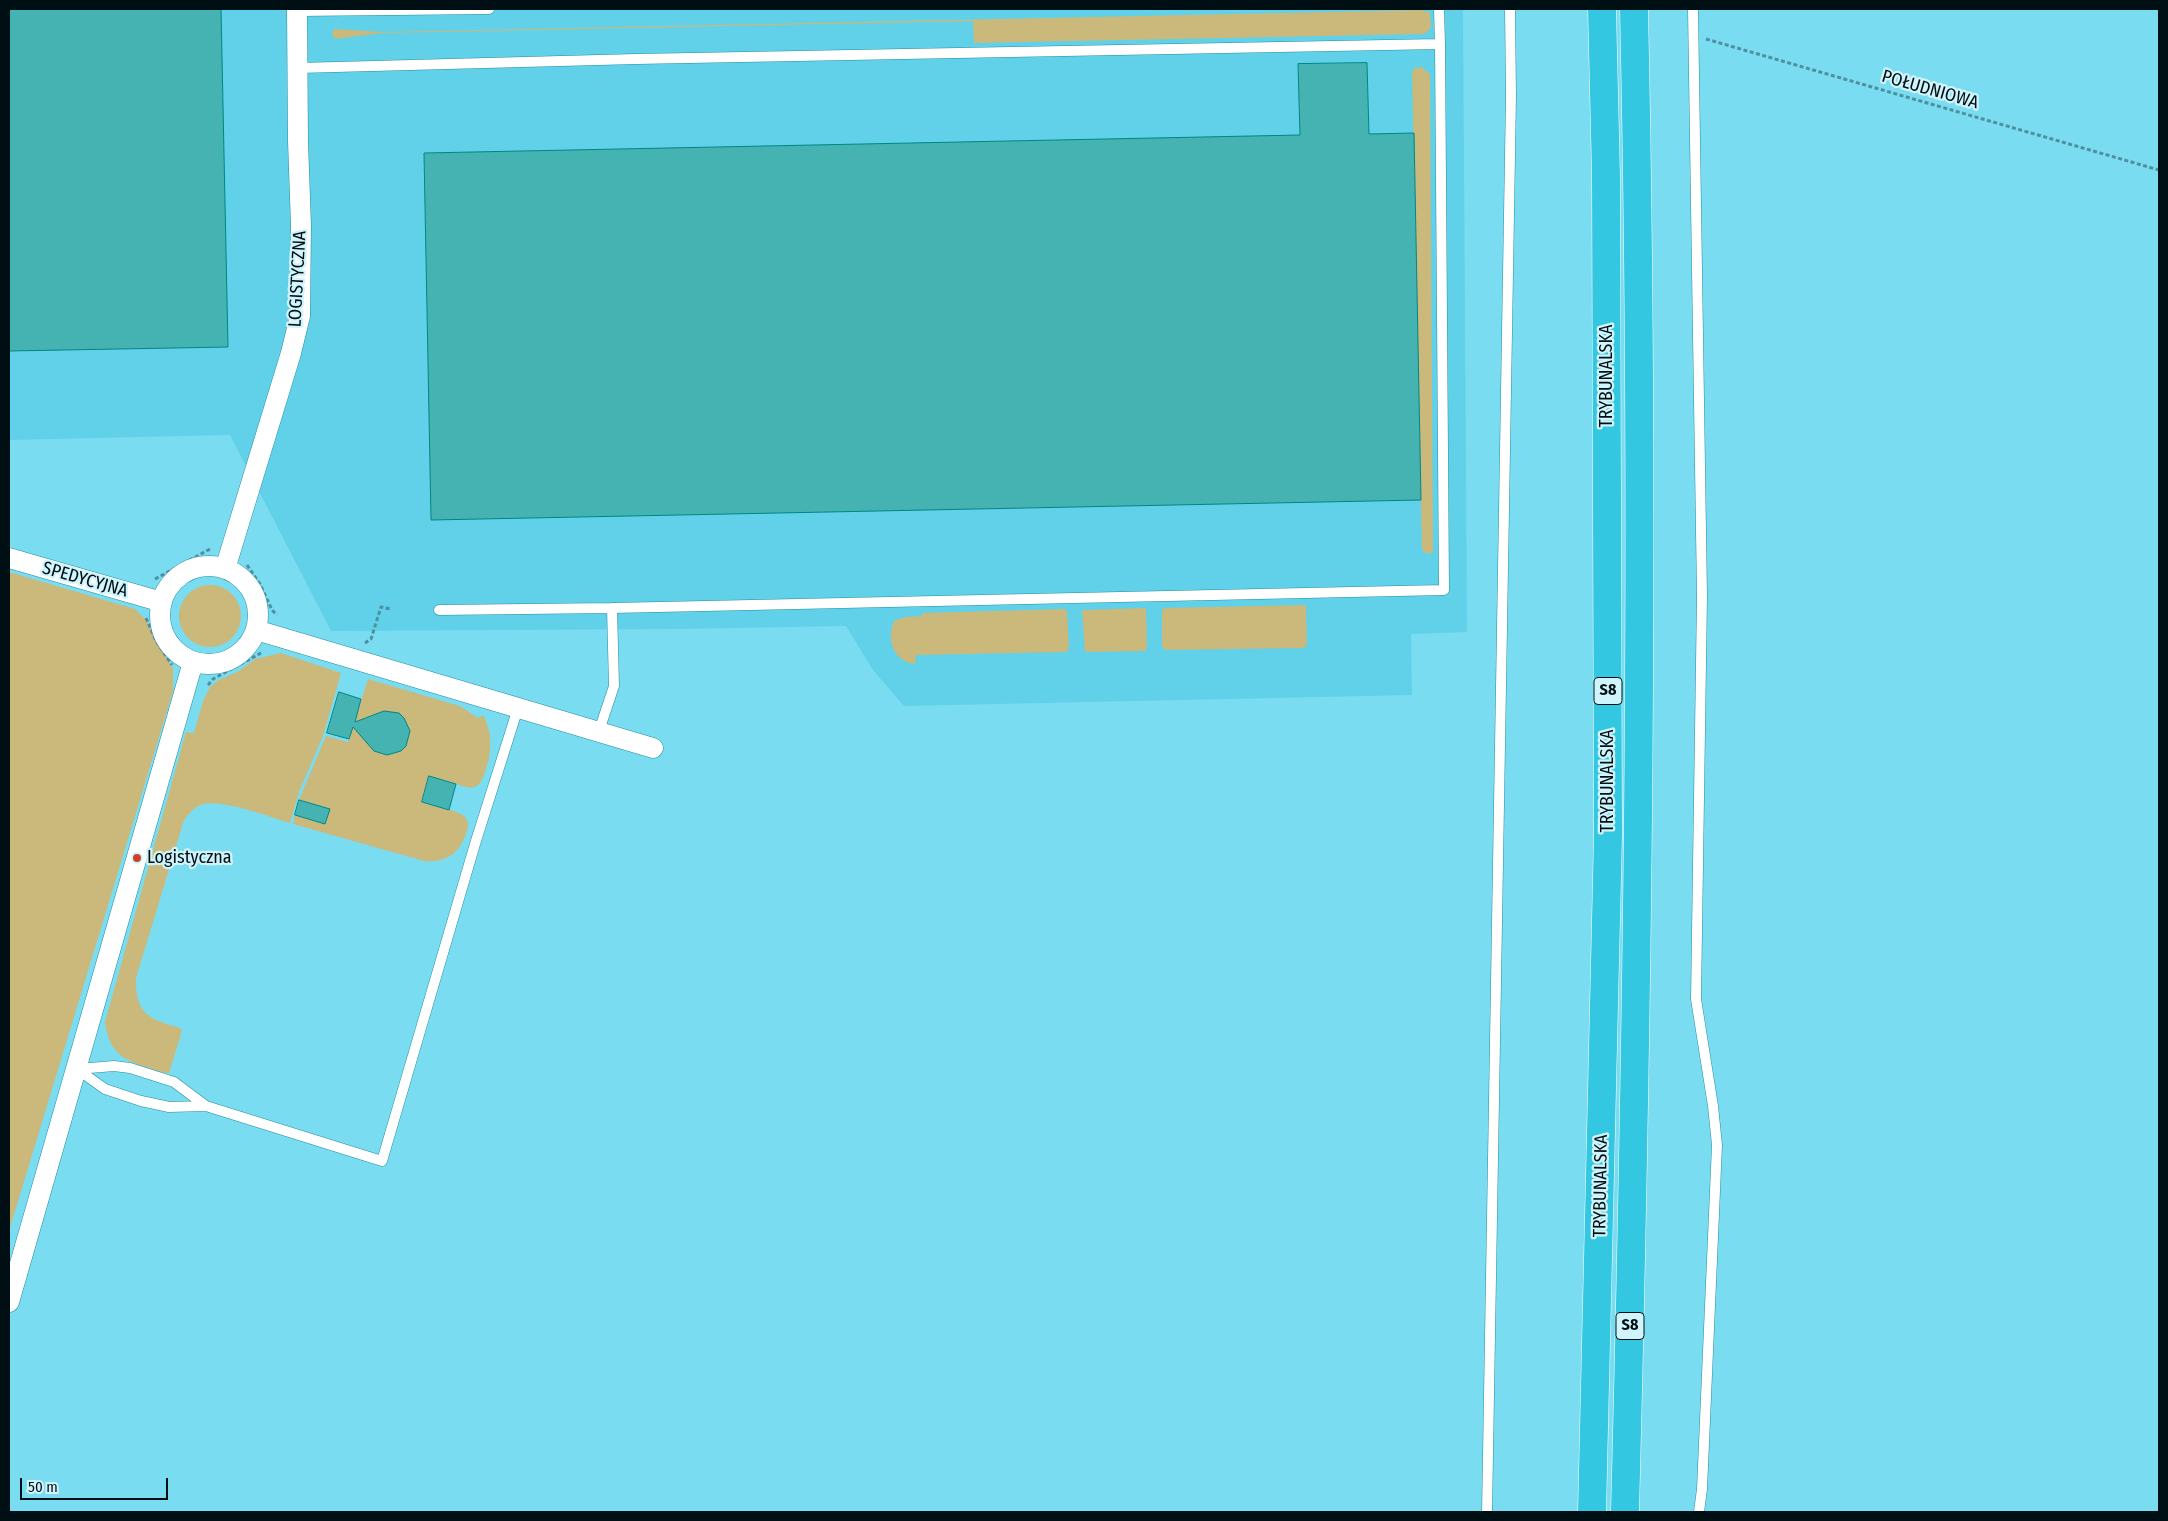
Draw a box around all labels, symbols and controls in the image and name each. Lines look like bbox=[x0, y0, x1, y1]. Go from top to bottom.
street label: POŁUDNIOWA bbox=[1879, 66, 1981, 114]
street label: LOGISTYCZNA bbox=[285, 230, 311, 328]
street label: TRYBUNALSKA bbox=[1596, 324, 1618, 428]
street label: SPEDYCYJNA bbox=[40, 557, 130, 603]
road number: S8 bbox=[1594, 678, 1622, 704]
street label: TRYBUNALSKA bbox=[1597, 729, 1619, 833]
place label: Logistyczna bbox=[147, 847, 232, 869]
marker: Logistyczna bbox=[131, 852, 143, 864]
street label: TRYBUNALSKA bbox=[1589, 1134, 1613, 1238]
road number: S8 bbox=[1616, 1312, 1644, 1340]
scale bar bbox=[22, 1468, 170, 1500]
text: 50 m bbox=[28, 1478, 58, 1496]

